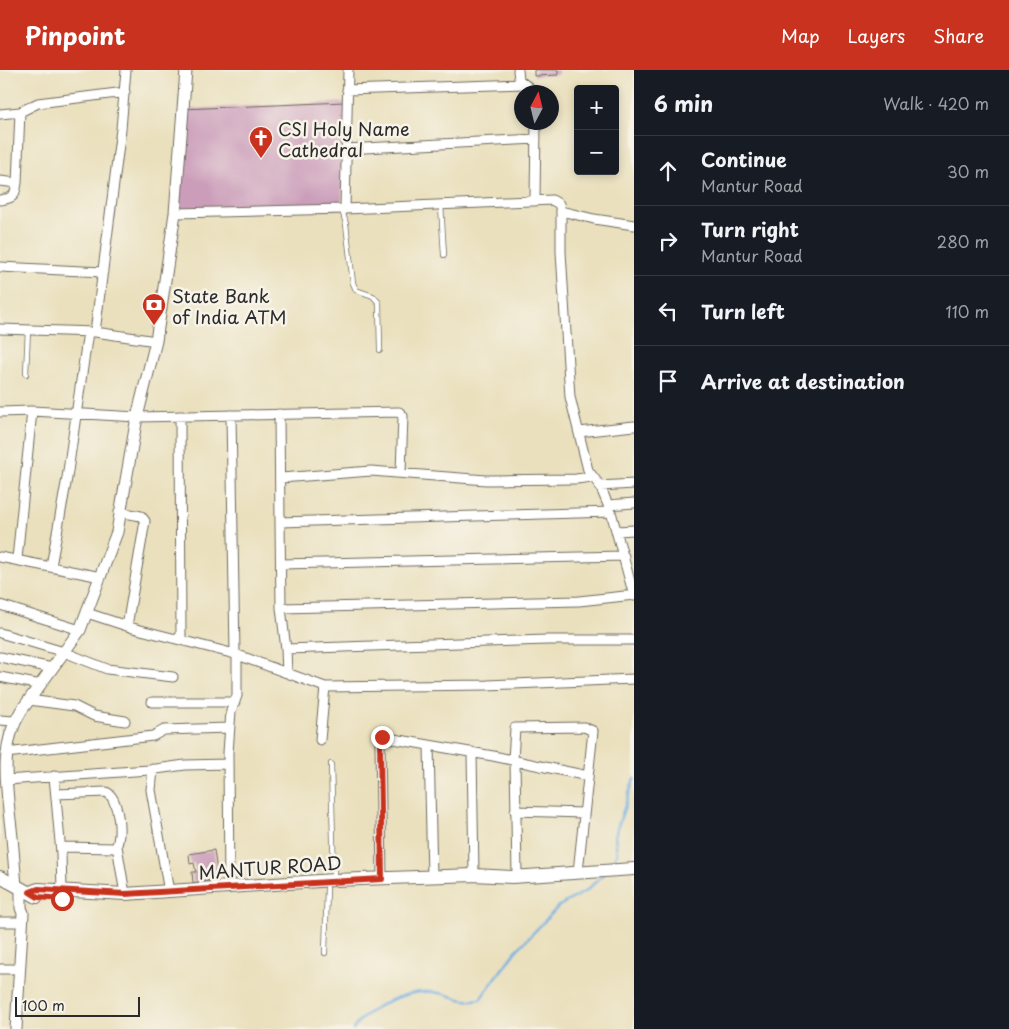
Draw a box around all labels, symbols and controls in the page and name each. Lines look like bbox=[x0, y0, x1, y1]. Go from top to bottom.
text: Pinpoint bbox=[25, 17, 126, 53]
text: Map bbox=[781, 22, 820, 49]
text: Layers bbox=[848, 22, 905, 49]
text: Share bbox=[933, 22, 984, 49]
north arrow bbox=[514, 85, 559, 130]
map controls bbox=[574, 85, 619, 175]
button: + bbox=[574, 85, 619, 130]
text: 6 min bbox=[654, 87, 713, 119]
text: Walk · 420 m bbox=[883, 91, 989, 115]
place label: CSI Holy Name Cathedral bbox=[278, 115, 410, 163]
church icon: CSI Holy Name Cathedral bbox=[248, 125, 274, 159]
button: − bbox=[574, 130, 619, 175]
text: Continue bbox=[701, 145, 787, 173]
icon: ahead bbox=[654, 157, 682, 185]
text: 30 m bbox=[947, 159, 989, 183]
text: Mantur Road bbox=[701, 173, 803, 197]
text: Turn right bbox=[701, 215, 799, 243]
icon: right bbox=[654, 227, 682, 255]
text: 280 m bbox=[937, 229, 989, 253]
text: Mantur Road bbox=[701, 243, 803, 267]
place label: State Bank of India ATM bbox=[172, 282, 287, 330]
bank icon: State Bank of India ATM bbox=[141, 292, 167, 326]
icon: left bbox=[654, 297, 682, 325]
text: Turn left bbox=[701, 297, 785, 325]
text: 110 m bbox=[946, 299, 989, 323]
icon: arrive bbox=[654, 367, 682, 395]
text: Arrive at destination bbox=[701, 367, 905, 395]
route end bbox=[371, 726, 394, 749]
street label: MANTUR ROAD bbox=[198, 849, 342, 885]
route start bbox=[51, 888, 74, 911]
scale bar bbox=[15, 994, 140, 1017]
text: 100 m bbox=[22, 995, 65, 1016]

